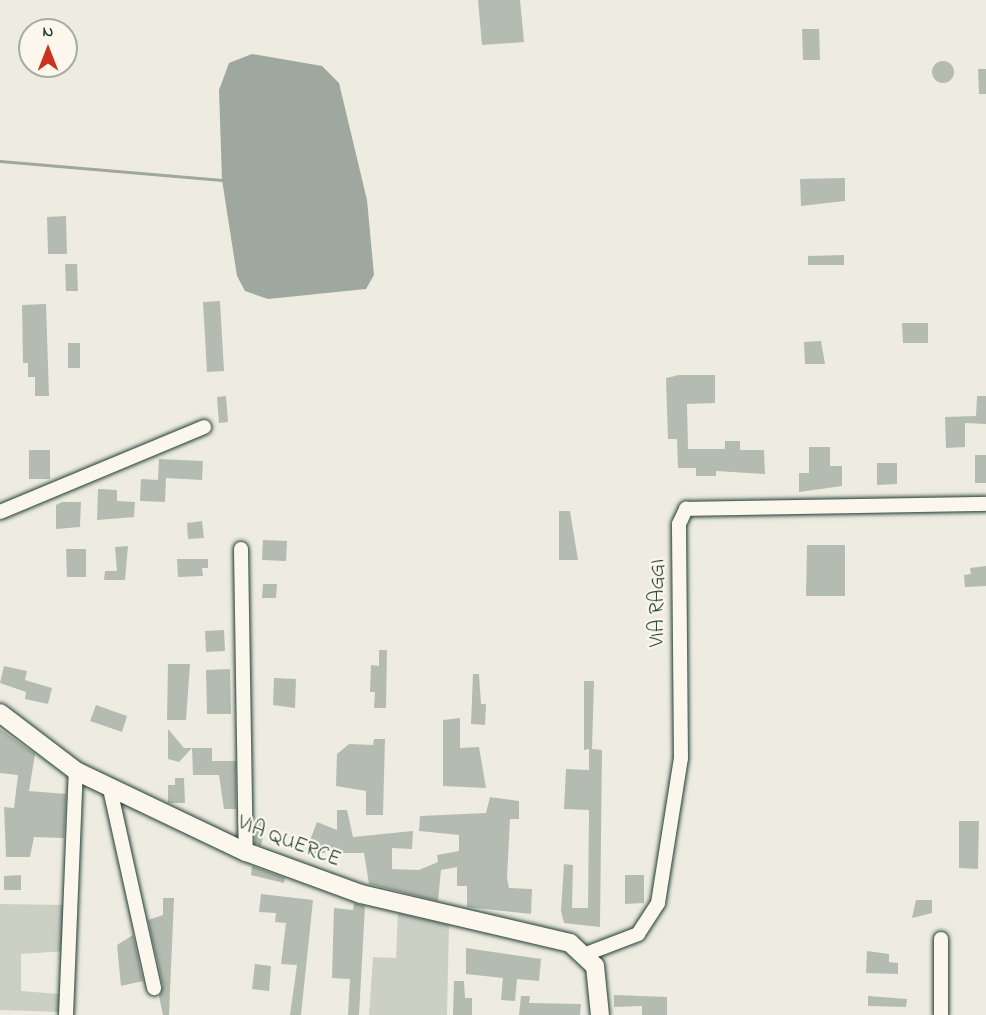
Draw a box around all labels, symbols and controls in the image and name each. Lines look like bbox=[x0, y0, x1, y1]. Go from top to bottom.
north arrow bbox=[18, 18, 78, 78]
text: N bbox=[43, 20, 53, 44]
street label: VIA RAGGI bbox=[645, 559, 671, 647]
street label: VIA QUERCE bbox=[234, 811, 344, 873]

